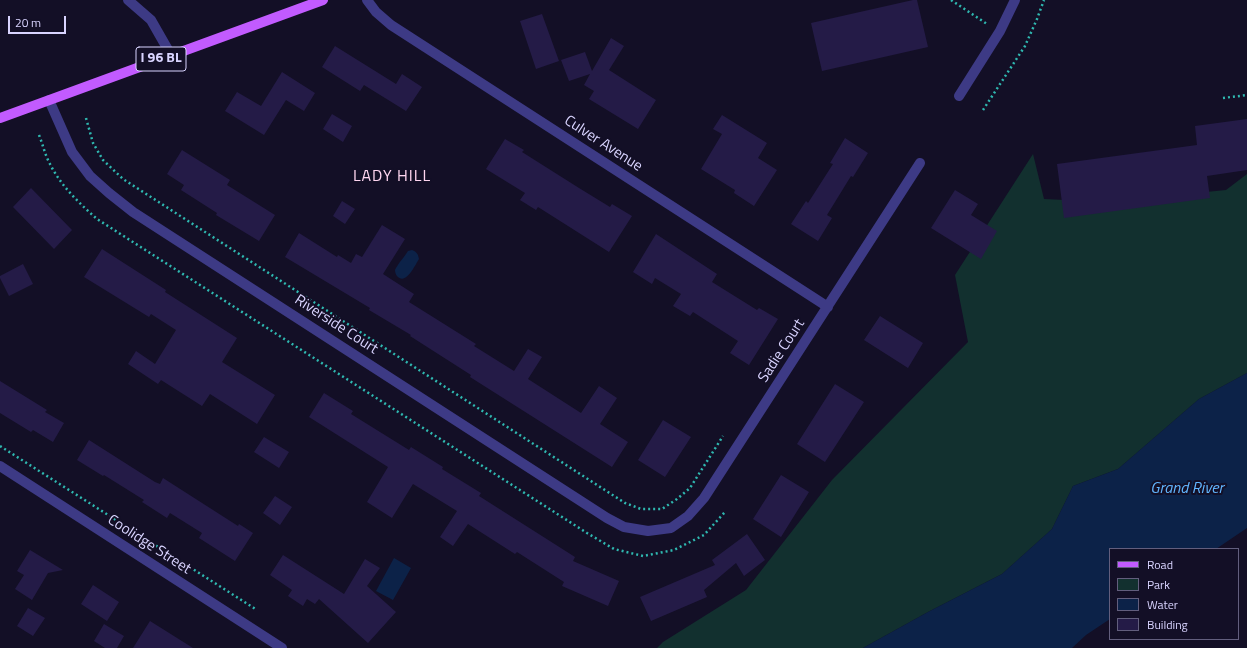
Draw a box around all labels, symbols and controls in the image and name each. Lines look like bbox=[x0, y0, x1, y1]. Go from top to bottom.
scale bar bbox=[10, 8, 68, 34]
text: 20 m bbox=[15, 13, 41, 32]
road number: I 96 BL bbox=[136, 47, 186, 71]
street label: Culver Avenue bbox=[561, 112, 645, 176]
district label: LADY HILL bbox=[353, 167, 431, 187]
street label: Riverside Court bbox=[291, 291, 381, 359]
street label: Sadie Court bbox=[755, 316, 809, 386]
water label: Grand River bbox=[1150, 479, 1224, 499]
street label: Coolidge Street bbox=[104, 511, 194, 579]
legend bbox=[1109, 548, 1239, 640]
text: Road bbox=[1147, 555, 1173, 574]
text: Park bbox=[1147, 575, 1170, 594]
text: Water bbox=[1147, 595, 1178, 614]
text: Building bbox=[1147, 615, 1188, 634]

